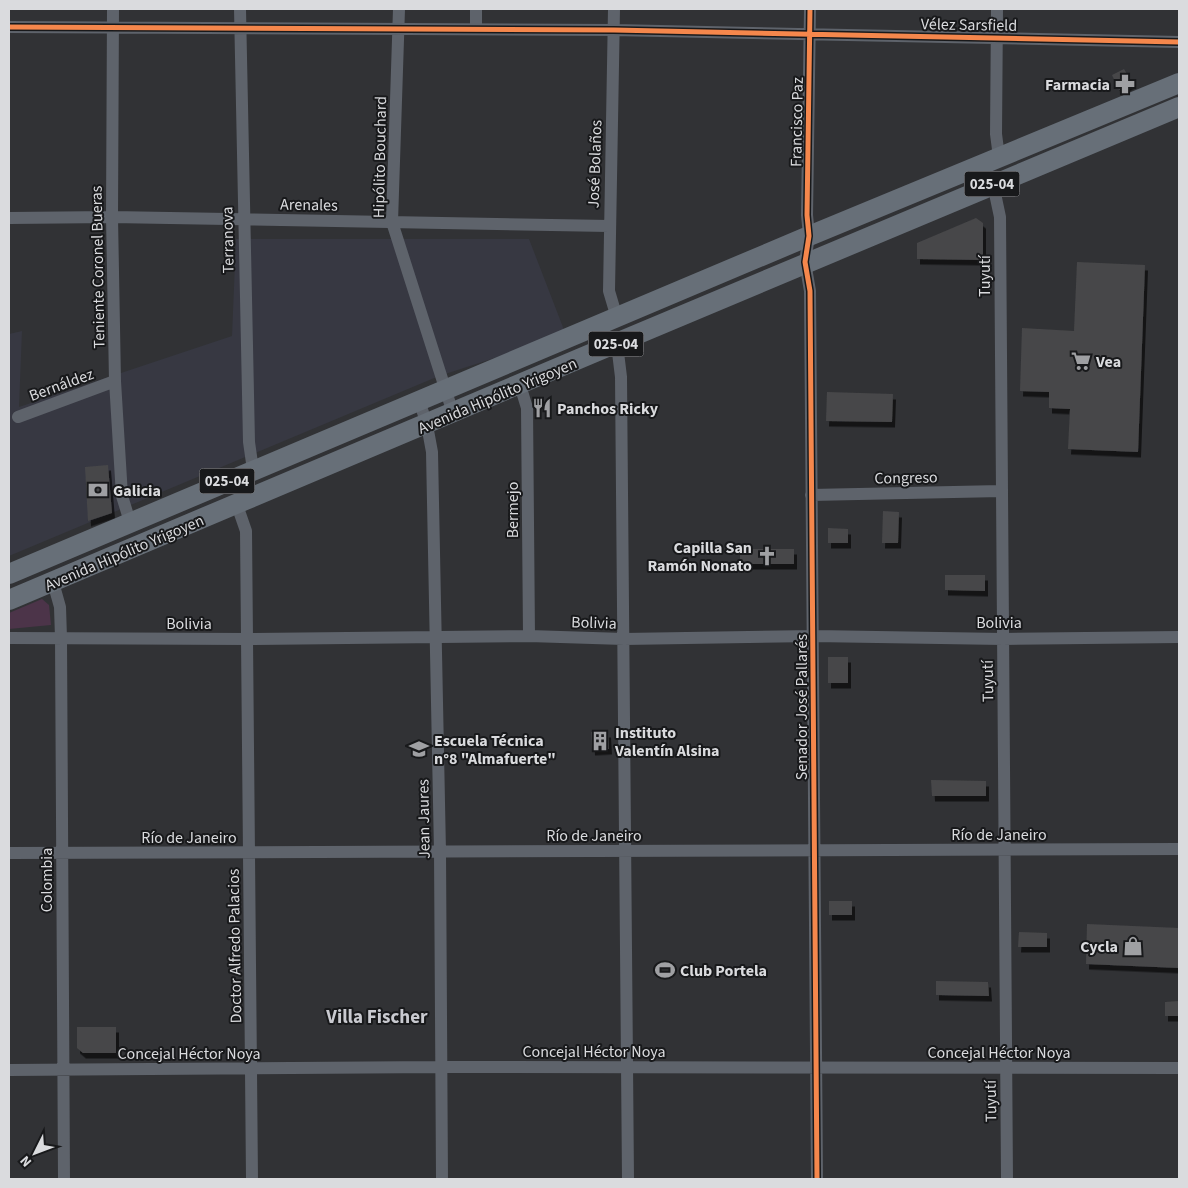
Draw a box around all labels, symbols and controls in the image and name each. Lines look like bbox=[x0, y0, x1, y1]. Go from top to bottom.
street label: Vélez Sarsfield bbox=[921, 13, 1017, 37]
pharmacy icon: Farmacia bbox=[1114, 73, 1136, 95]
place label: Farmacia bbox=[1045, 74, 1110, 96]
street label: Francisco Paz bbox=[785, 77, 809, 167]
street label: Hipólito Bouchard bbox=[368, 96, 392, 218]
street label: José Bolaños bbox=[582, 119, 608, 209]
road number: 025-04 bbox=[964, 172, 1020, 196]
street label: Teniente Coronel Bueras bbox=[86, 185, 110, 349]
street label: Arenales bbox=[280, 193, 338, 217]
street label: Terranova bbox=[216, 206, 240, 274]
street label: Tuyutí bbox=[974, 254, 996, 297]
road number: 025-04 bbox=[588, 332, 644, 356]
supermarket icon: Vea bbox=[1070, 350, 1092, 372]
place label: Vea bbox=[1095, 351, 1121, 373]
street label: Avenida Hipólito Yrigoyen bbox=[414, 352, 580, 439]
street label: Bernáldez bbox=[26, 363, 97, 407]
restaurant icon: Panchos Ricky bbox=[531, 397, 553, 419]
place label: Panchos Ricky bbox=[557, 398, 659, 420]
street label: Congreso bbox=[874, 466, 938, 490]
road number: 025-04 bbox=[200, 468, 254, 494]
bank icon: Galicia bbox=[87, 479, 109, 501]
place label: Galicia bbox=[113, 480, 161, 502]
street label: Bermejo bbox=[502, 482, 524, 538]
street label: Avenida Hipólito Yrigoyen bbox=[41, 509, 207, 596]
place label: Capilla San Ramón Nonato bbox=[647, 537, 752, 577]
church icon: Capilla San Ramón Nonato bbox=[756, 545, 778, 567]
street label: Bolivia bbox=[571, 611, 617, 635]
street label: Bolivia bbox=[976, 612, 1022, 634]
street label: Bolivia bbox=[166, 613, 212, 635]
street label: Senador José Pallarés bbox=[791, 633, 813, 780]
street label: Tuyutí bbox=[977, 659, 999, 702]
place label: Instituto Valentín Alsina bbox=[614, 722, 720, 762]
place label: Escuela Técnica n°8 "Almafuerte" bbox=[434, 730, 556, 770]
building icon: Instituto Valentín Alsina bbox=[589, 730, 611, 752]
school or university icon: Escuela Técnica n°8 "Almafuerte" bbox=[408, 738, 430, 760]
street label: Jean Jaures bbox=[412, 779, 436, 859]
street label: Río de Janeiro bbox=[951, 824, 1047, 846]
street label: Río de Janeiro bbox=[546, 825, 642, 847]
street label: Río de Janeiro bbox=[141, 827, 237, 849]
street label: Colombia bbox=[36, 848, 58, 912]
street label: Doctor Alfredo Palacios bbox=[223, 868, 247, 1024]
shop icon: Cycla bbox=[1122, 935, 1144, 957]
place label: Cycla bbox=[1080, 936, 1118, 958]
sports icon: Club Portela bbox=[654, 959, 676, 981]
place label: Club Portela bbox=[680, 960, 767, 982]
district label: Villa Fischer bbox=[325, 1004, 428, 1031]
street label: Concejal Héctor Noya bbox=[522, 1041, 666, 1063]
street label: Concejal Héctor Noya bbox=[927, 1042, 1071, 1064]
street label: Concejal Héctor Noya bbox=[117, 1043, 261, 1065]
street label: Tuyutí bbox=[980, 1079, 1002, 1122]
north arrow bbox=[10, 1128, 60, 1178]
text: N bbox=[16, 1151, 37, 1171]

